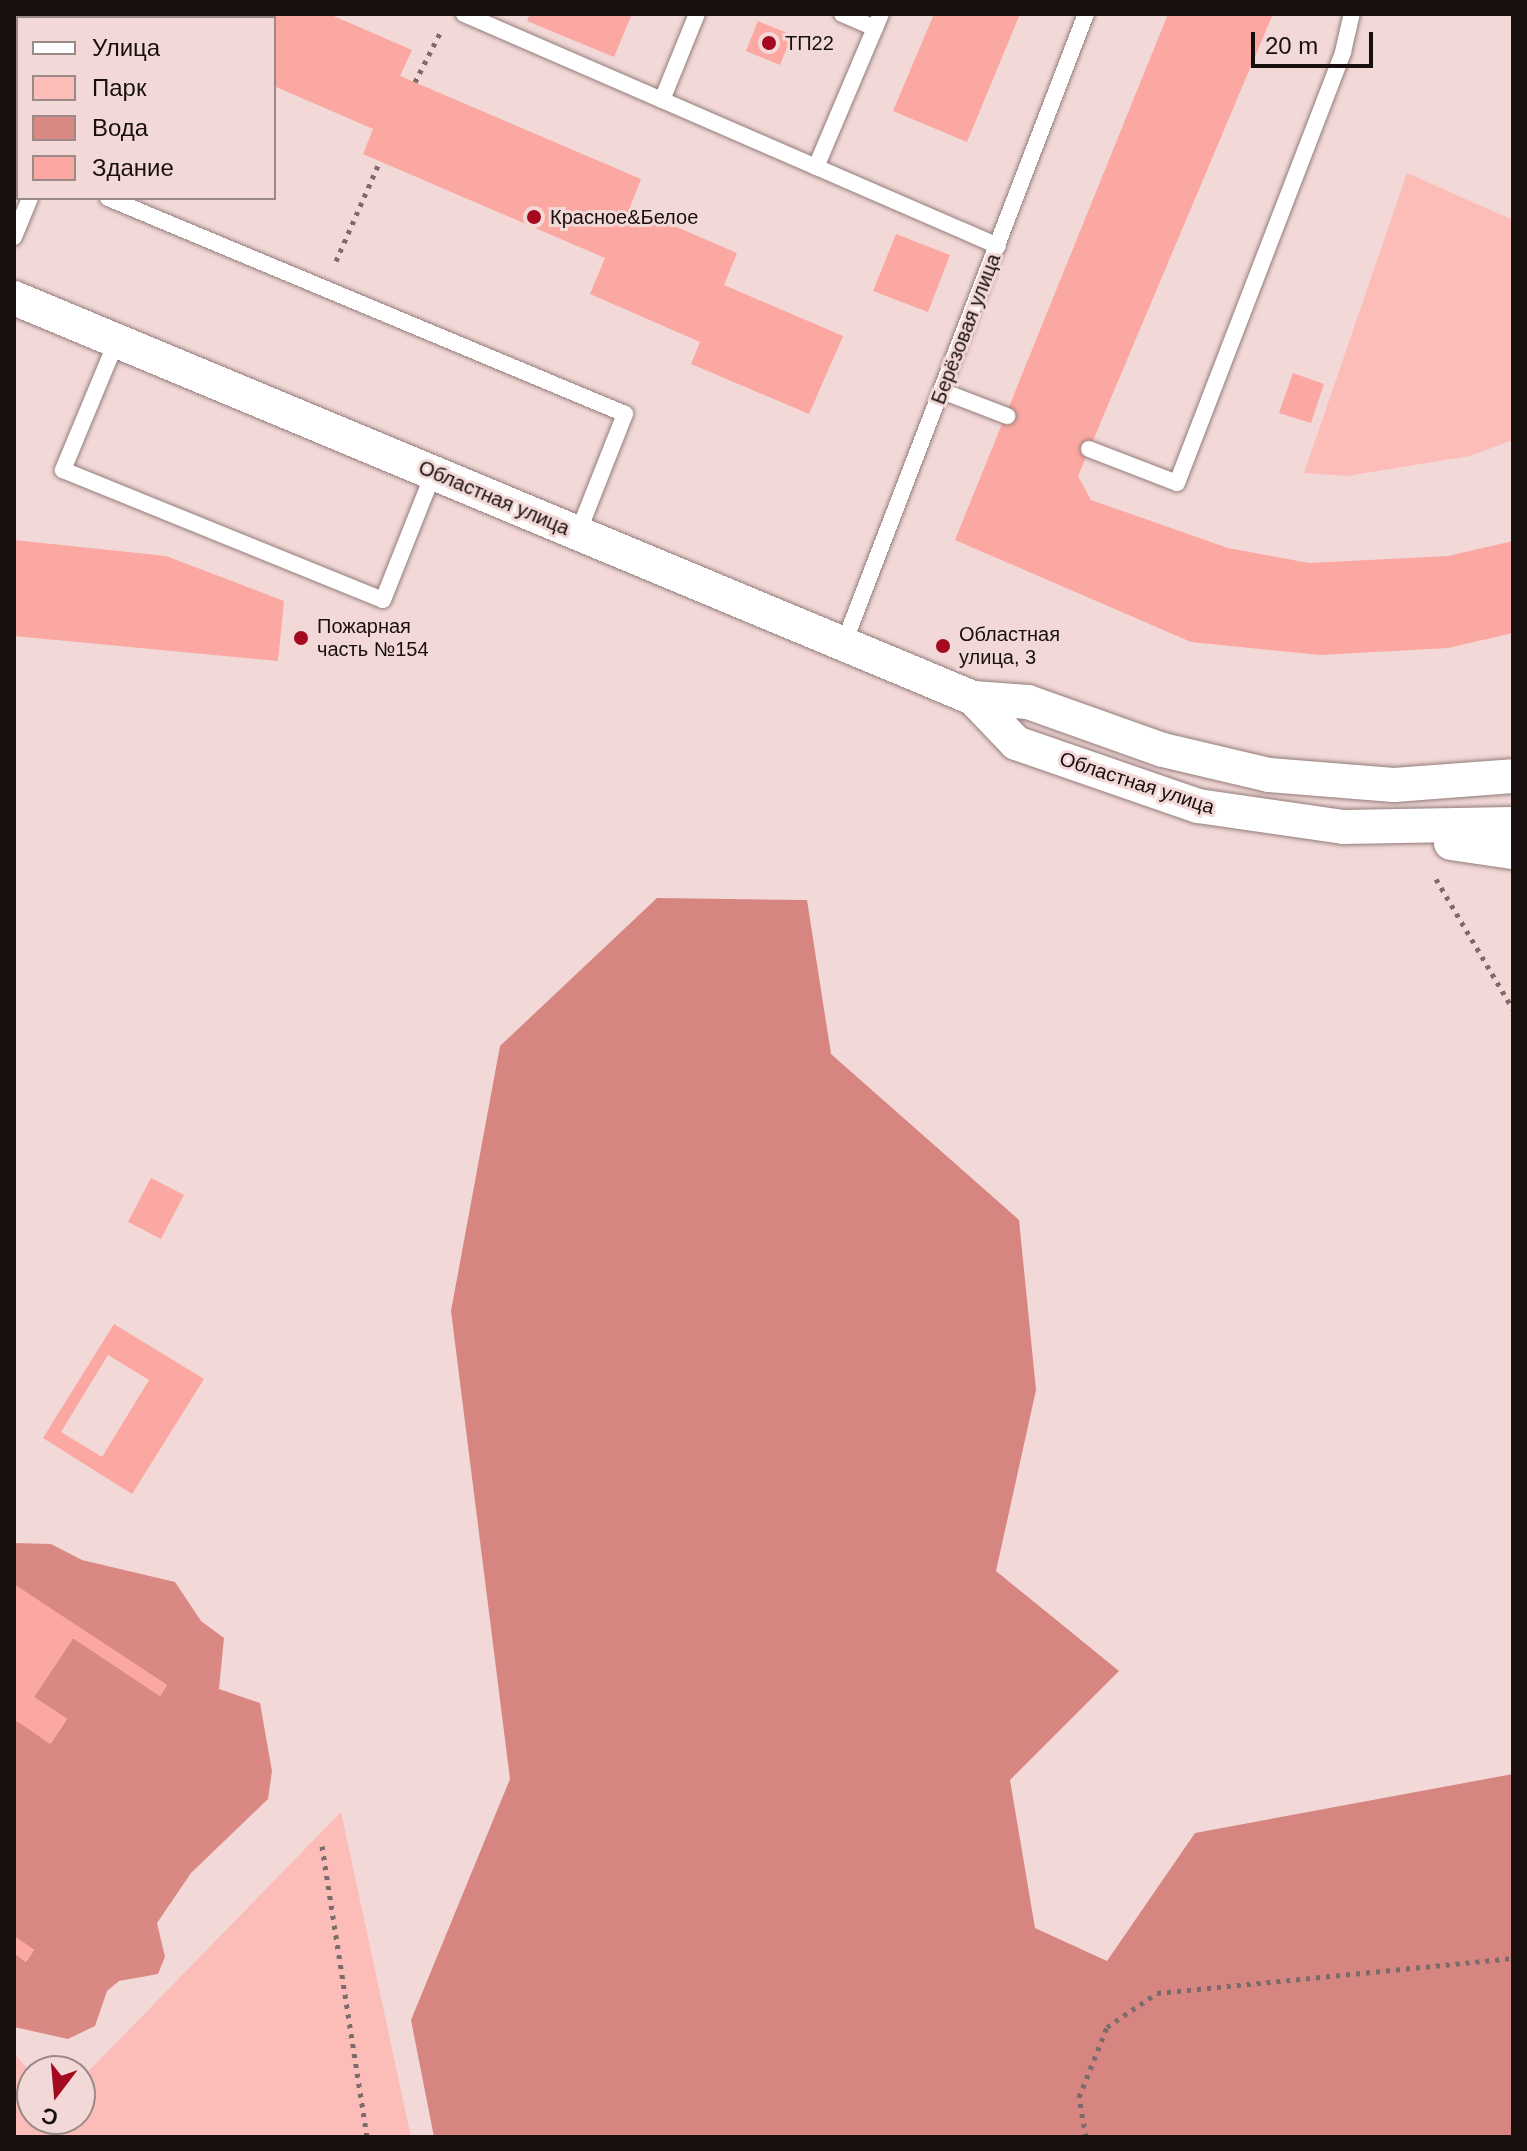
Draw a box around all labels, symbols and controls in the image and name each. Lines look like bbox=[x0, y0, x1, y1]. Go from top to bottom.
legend bbox=[16, 16, 276, 200]
scale bar bbox=[1255, 16, 1377, 66]
place label: ТП22 bbox=[785, 31, 834, 55]
text: 20 m bbox=[1265, 32, 1318, 59]
text: Улица bbox=[92, 34, 160, 61]
marker: ТП22 bbox=[760, 34, 778, 52]
text: Парк bbox=[92, 74, 146, 101]
text: Вода bbox=[92, 114, 148, 141]
text: Здание bbox=[92, 154, 174, 181]
place label: Красное&Белое bbox=[550, 205, 698, 229]
marker: Красное&Белое bbox=[525, 208, 543, 226]
street label: Берёзовая улица bbox=[926, 250, 1006, 408]
street label: Областная улица bbox=[415, 455, 573, 541]
place label: Пожарная часть №154 bbox=[317, 614, 429, 661]
place label: Областная улица, 3 bbox=[959, 622, 1060, 669]
marker: Пожарная часть №154 bbox=[292, 629, 310, 647]
marker: Областная улица, 3 bbox=[934, 637, 952, 655]
street label: Областная улица bbox=[1056, 747, 1218, 819]
north arrow bbox=[16, 2055, 96, 2135]
text: С bbox=[39, 2102, 61, 2131]

